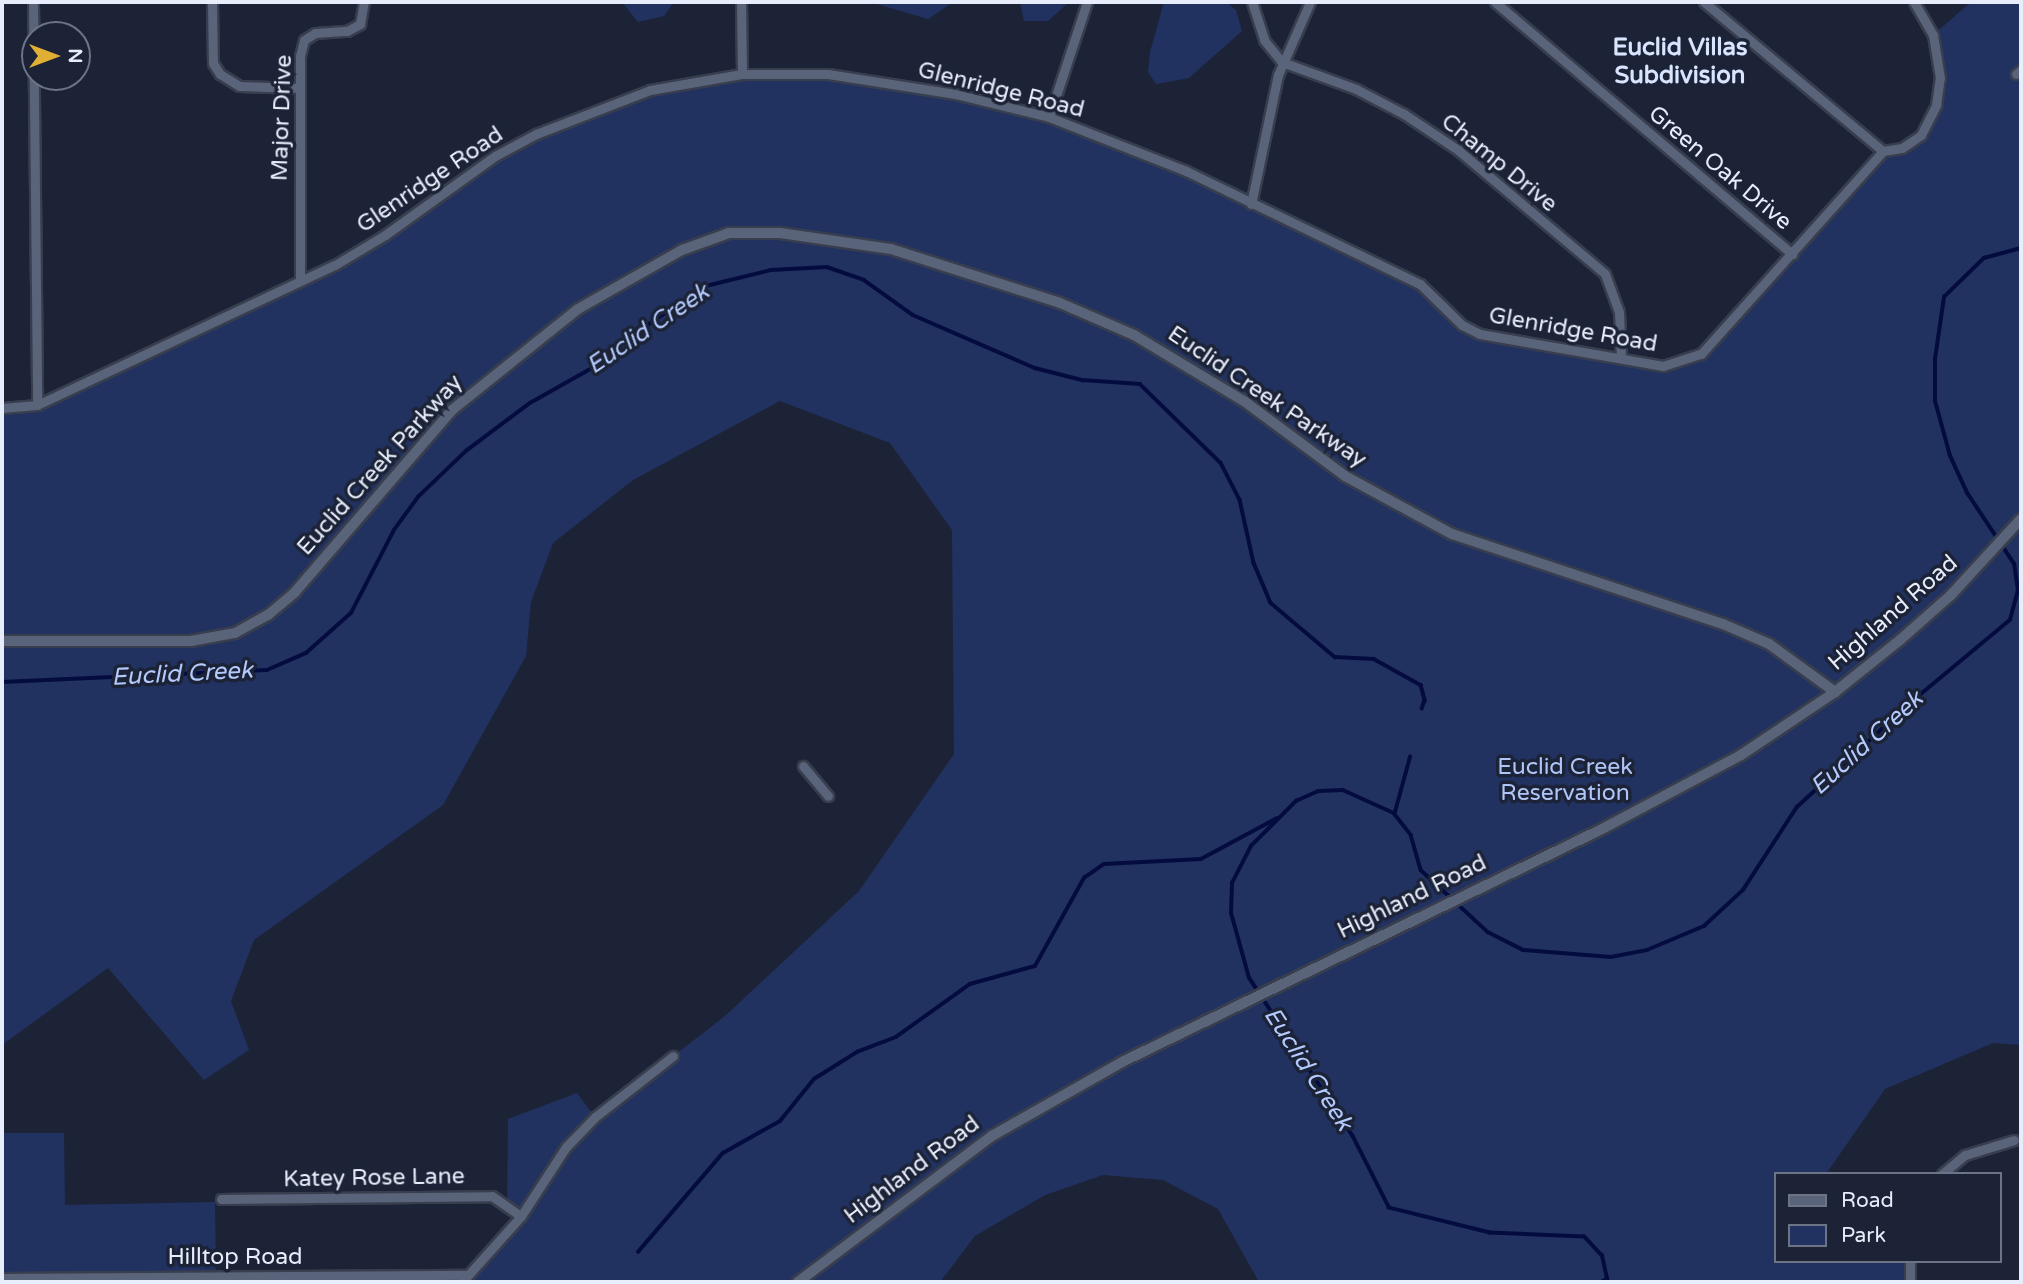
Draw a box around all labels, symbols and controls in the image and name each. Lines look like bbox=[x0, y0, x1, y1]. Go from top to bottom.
north arrow bbox=[21, 21, 91, 91]
district label: Euclid Villas Subdivision bbox=[1612, 34, 1748, 90]
text: N bbox=[64, 48, 86, 64]
street label: Major Drive bbox=[266, 54, 298, 182]
street label: Glenridge Road bbox=[915, 56, 1087, 124]
street label: Green Oak Drive bbox=[1643, 100, 1797, 236]
street label: Champ Drive bbox=[1435, 108, 1563, 218]
street label: Glenridge Road bbox=[352, 121, 508, 239]
water label: Euclid Creek bbox=[581, 278, 715, 380]
street label: Glenridge Road bbox=[1487, 302, 1659, 358]
street label: Euclid Creek Parkway bbox=[1162, 320, 1372, 474]
street label: Euclid Creek Parkway bbox=[292, 369, 468, 561]
street label: Highland Road bbox=[1823, 549, 1963, 677]
water label: Euclid Creek bbox=[111, 656, 253, 692]
water label: Euclid Creek bbox=[1805, 685, 1929, 801]
park label: Euclid Creek Reservation bbox=[1497, 753, 1633, 807]
street label: Highland Road bbox=[1333, 849, 1491, 945]
water label: Euclid Creek bbox=[1257, 1002, 1359, 1136]
street label: Highland Road bbox=[839, 1110, 985, 1230]
street label: Katey Rose Lane bbox=[283, 1163, 465, 1193]
legend bbox=[1774, 1172, 2002, 1263]
text: Road bbox=[1841, 1188, 1894, 1213]
text: Park bbox=[1841, 1223, 1886, 1248]
street label: Hilltop Road bbox=[167, 1243, 303, 1271]

